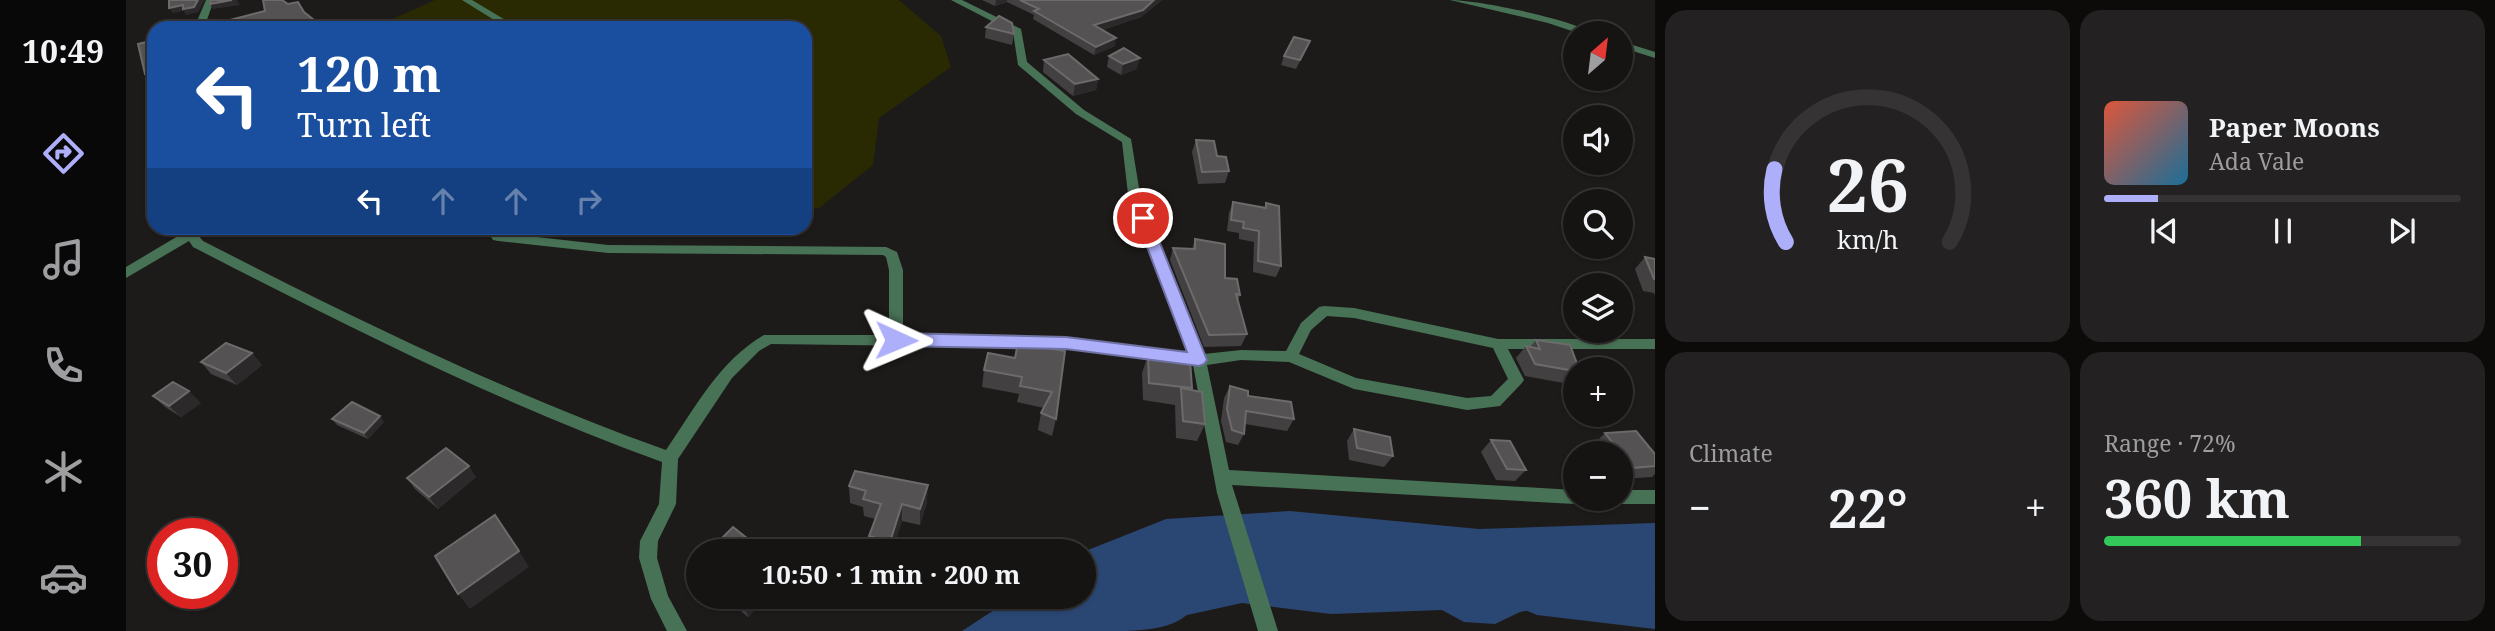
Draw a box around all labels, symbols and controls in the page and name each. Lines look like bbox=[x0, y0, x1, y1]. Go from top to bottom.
north arrow bbox=[1563, 21, 1633, 91]
map controls bbox=[1563, 21, 1633, 511]
text: 10:49 bbox=[22, 29, 104, 72]
text: 120 m bbox=[297, 40, 441, 106]
icon: left bbox=[182, 49, 273, 140]
text: Turn left bbox=[297, 103, 431, 146]
button: sound bbox=[1563, 105, 1633, 175]
text: Paper Moons bbox=[2209, 109, 2380, 145]
icon: directions bbox=[39, 129, 88, 178]
text: 26 bbox=[1826, 134, 1909, 233]
text: Ada Vale bbox=[2209, 145, 2304, 177]
icon: left bbox=[351, 182, 389, 220]
icon: ahead bbox=[424, 182, 462, 220]
icon: ahead bbox=[497, 182, 535, 220]
icon: right bbox=[570, 182, 608, 220]
pin bbox=[1113, 188, 1173, 248]
button: search bbox=[1563, 189, 1633, 259]
icon: arrive bbox=[1124, 199, 1162, 237]
icon: previous bbox=[2145, 212, 2183, 250]
icon: pause bbox=[2264, 212, 2302, 250]
icon: next bbox=[2383, 212, 2421, 250]
text: km/h bbox=[1837, 222, 1898, 256]
icon: music bbox=[39, 235, 88, 284]
button: layers bbox=[1563, 273, 1633, 343]
position arrow bbox=[859, 303, 933, 377]
icon: phone bbox=[39, 341, 88, 390]
button: + bbox=[1563, 357, 1633, 427]
text: Range · 72% bbox=[2104, 427, 2236, 459]
text: Climate bbox=[1689, 437, 1773, 469]
button: − bbox=[1563, 441, 1633, 511]
icon: climate bbox=[39, 447, 88, 496]
text: 360 km bbox=[2104, 462, 2290, 533]
text: 22° bbox=[1828, 472, 1908, 543]
text: − bbox=[1689, 481, 1711, 533]
text: + bbox=[2025, 481, 2046, 533]
speed limit sign: 30 bbox=[147, 518, 238, 609]
icon: car bbox=[39, 553, 88, 602]
text: 10:50 · 1 min · 200 m bbox=[761, 556, 1021, 592]

